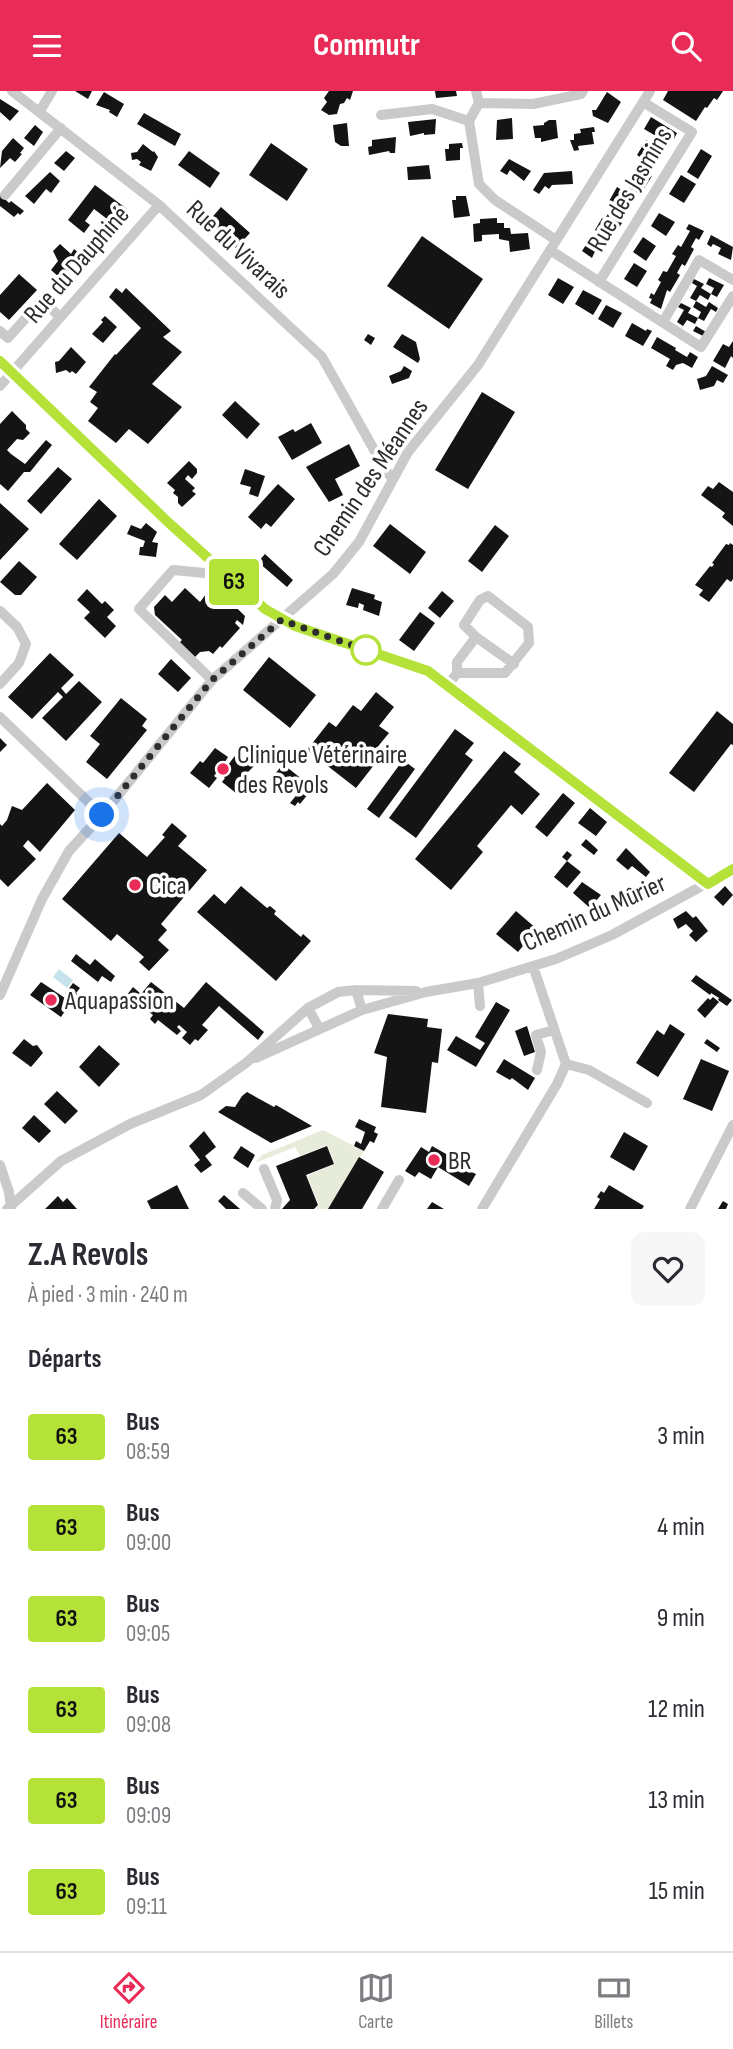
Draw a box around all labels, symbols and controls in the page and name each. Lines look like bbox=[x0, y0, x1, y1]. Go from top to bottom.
text: Commutr bbox=[313, 26, 420, 65]
icon: menu bbox=[28, 27, 66, 65]
icon: search bbox=[667, 27, 705, 65]
street label: Rue des Jasmins bbox=[581, 122, 679, 257]
street label: Rue du Vivarais bbox=[180, 194, 296, 306]
street label: Rue du Dauphiné bbox=[18, 200, 136, 330]
street label: Chemin des Méannes bbox=[307, 393, 435, 563]
line badge: 63 bbox=[202, 559, 266, 605]
text: 63 bbox=[223, 567, 245, 596]
unlabelled marker bbox=[351, 635, 381, 665]
place label: Clinique Vétérinaire des Revols bbox=[237, 740, 407, 801]
marker: Clinique Vétérinaire des Revols bbox=[215, 761, 231, 777]
your location bbox=[84, 797, 119, 832]
street label: Chemin du Mûrier bbox=[518, 868, 671, 959]
place label: Cica bbox=[149, 871, 187, 902]
marker: Cica bbox=[127, 877, 143, 893]
place label: Aquapassion bbox=[64, 986, 174, 1017]
marker: Aquapassion bbox=[43, 992, 59, 1008]
place label: BR bbox=[448, 1146, 472, 1177]
marker: BR bbox=[426, 1152, 442, 1168]
button: heart bbox=[631, 1232, 705, 1306]
text: Z.A Revols bbox=[28, 1235, 148, 1275]
text: À pied · 3 min · 240 m bbox=[28, 1281, 188, 1309]
text: Départs bbox=[28, 1344, 101, 1375]
text: Bus bbox=[126, 1407, 160, 1438]
text: 3 min bbox=[657, 1421, 705, 1452]
text: 63 bbox=[55, 1422, 78, 1451]
text: 08:59 bbox=[126, 1438, 170, 1466]
text: Bus bbox=[126, 1498, 160, 1529]
text: 4 min bbox=[657, 1512, 705, 1543]
text: 63 bbox=[55, 1513, 78, 1542]
text: 09:00 bbox=[126, 1529, 171, 1557]
text: Bus bbox=[126, 1589, 160, 1620]
text: 9 min bbox=[657, 1603, 705, 1634]
text: 63 bbox=[55, 1604, 78, 1633]
text: 09:05 bbox=[126, 1620, 170, 1648]
text: Bus bbox=[126, 1680, 160, 1711]
text: 12 min bbox=[648, 1694, 705, 1725]
text: 63 bbox=[55, 1695, 78, 1724]
text: 09:08 bbox=[126, 1711, 171, 1739]
text: Bus bbox=[126, 1771, 160, 1802]
text: 13 min bbox=[648, 1785, 705, 1816]
text: 63 bbox=[55, 1786, 78, 1815]
text: 09:09 bbox=[126, 1802, 171, 1830]
text: Bus bbox=[126, 1862, 160, 1893]
text: 15 min bbox=[649, 1876, 705, 1907]
text: 63 bbox=[55, 1877, 78, 1906]
text: 09:11 bbox=[126, 1893, 167, 1921]
tab: Itinéraire bbox=[100, 1969, 157, 2034]
tab: Carte bbox=[357, 1969, 395, 2034]
tab: Billets bbox=[594, 1969, 633, 2034]

